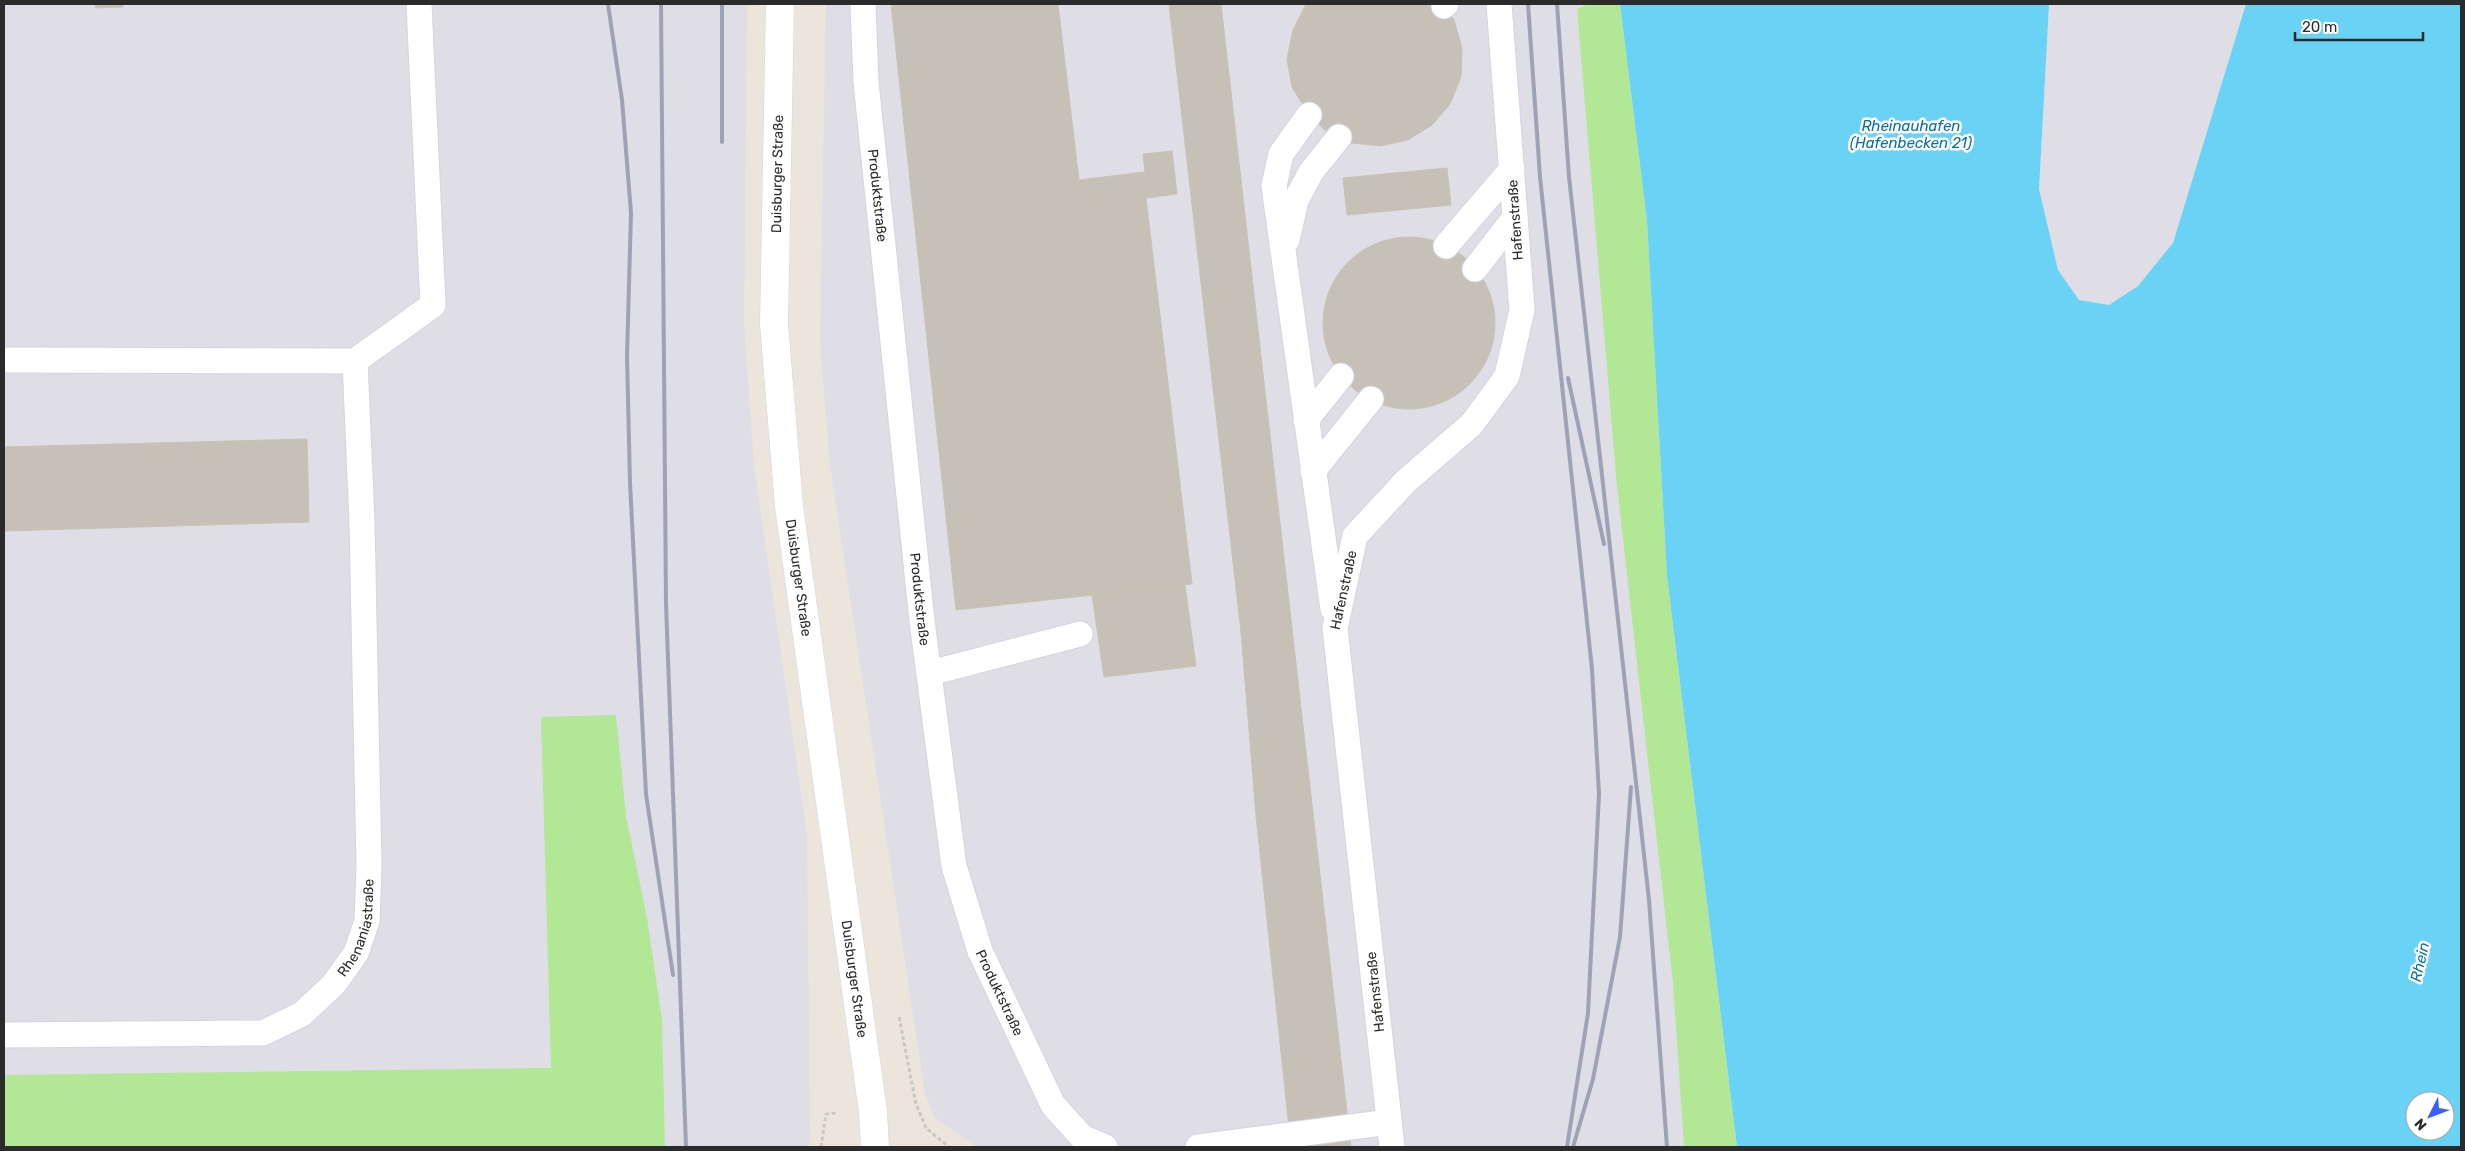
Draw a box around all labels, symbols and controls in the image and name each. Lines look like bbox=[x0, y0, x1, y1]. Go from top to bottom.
scale bar bbox=[2295, 10, 2422, 42]
text: 20 m bbox=[2302, 18, 2337, 36]
street label: Duisburger Straße bbox=[768, 115, 787, 233]
water label: Rheinauhafen (Hafenbecken 21) bbox=[1850, 117, 1972, 152]
street label: Produktstraße bbox=[864, 148, 891, 243]
street label: Hafenstraße bbox=[1504, 179, 1527, 261]
street label: Duisburger Straße bbox=[782, 518, 815, 638]
street label: Hafenstraße bbox=[1327, 549, 1361, 631]
street label: Produktstraße bbox=[906, 552, 933, 647]
street label: Rhenaniastraße bbox=[334, 878, 378, 980]
street label: Duisburger Straße bbox=[837, 919, 871, 1039]
water label: Rhein bbox=[2407, 940, 2433, 984]
street label: Produktstraße bbox=[972, 947, 1027, 1039]
street label: Hafenstraße bbox=[1363, 951, 1388, 1033]
north arrow bbox=[2405, 1091, 2455, 1141]
text: N bbox=[2411, 1115, 2430, 1134]

